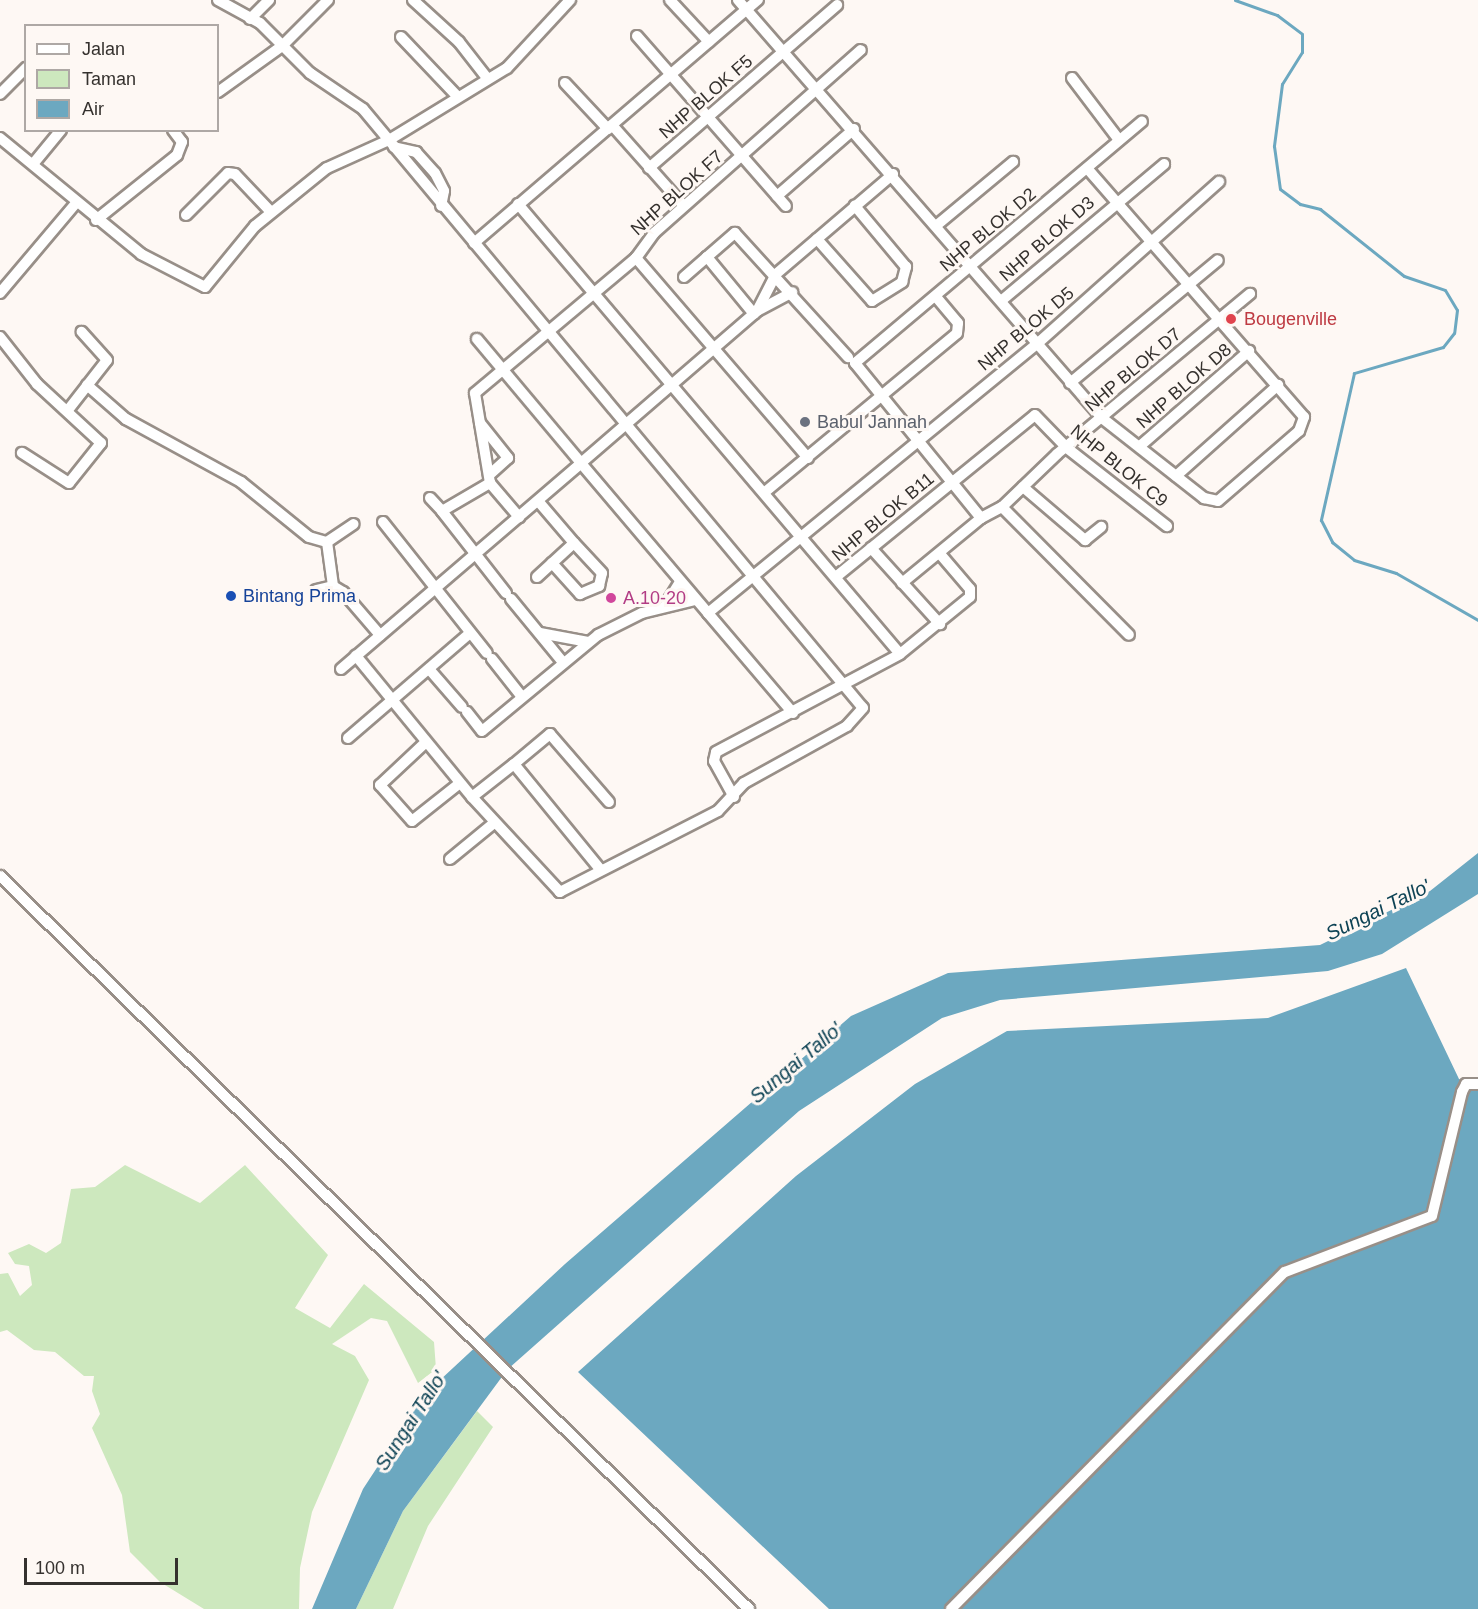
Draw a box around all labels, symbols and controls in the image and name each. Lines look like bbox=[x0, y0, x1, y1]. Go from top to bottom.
legend bbox=[24, 24, 219, 132]
text: Jalan bbox=[82, 39, 125, 59]
street label: NHP BLOK F5 bbox=[655, 50, 757, 144]
text: Taman bbox=[82, 69, 136, 89]
text: Air bbox=[82, 99, 104, 119]
street label: NHP BLOK F7 bbox=[626, 146, 728, 240]
street label: NHP BLOK D2 bbox=[935, 183, 1041, 277]
street label: NHP BLOK D3 bbox=[995, 192, 1099, 286]
street label: NHP BLOK D5 bbox=[973, 282, 1079, 376]
place label: Bougenville bbox=[1244, 308, 1337, 330]
marker: Bougenville bbox=[1222, 310, 1240, 328]
street label: NHP BLOK D7 bbox=[1080, 323, 1186, 417]
street label: NHP BLOK D8 bbox=[1132, 339, 1236, 433]
place label: Babul Jannah bbox=[817, 411, 927, 433]
marker: Babul Jannah bbox=[798, 415, 812, 429]
street label: NHP BLOK C9 bbox=[1066, 420, 1172, 512]
street label: NHP BLOK B11 bbox=[828, 468, 938, 566]
place label: Bintang Prima bbox=[243, 585, 356, 607]
place label: A.10-20 bbox=[623, 587, 686, 609]
marker: Bintang Prima bbox=[224, 589, 238, 603]
marker: A.10-20 bbox=[604, 591, 618, 605]
water label: Sungai Tallo' bbox=[1322, 874, 1434, 946]
water label: Sungai Tallo' bbox=[745, 1017, 847, 1109]
water label: Sungai Tallo' bbox=[370, 1367, 452, 1475]
scale bar bbox=[27, 1546, 182, 1584]
text: 100 m bbox=[35, 1558, 85, 1578]

